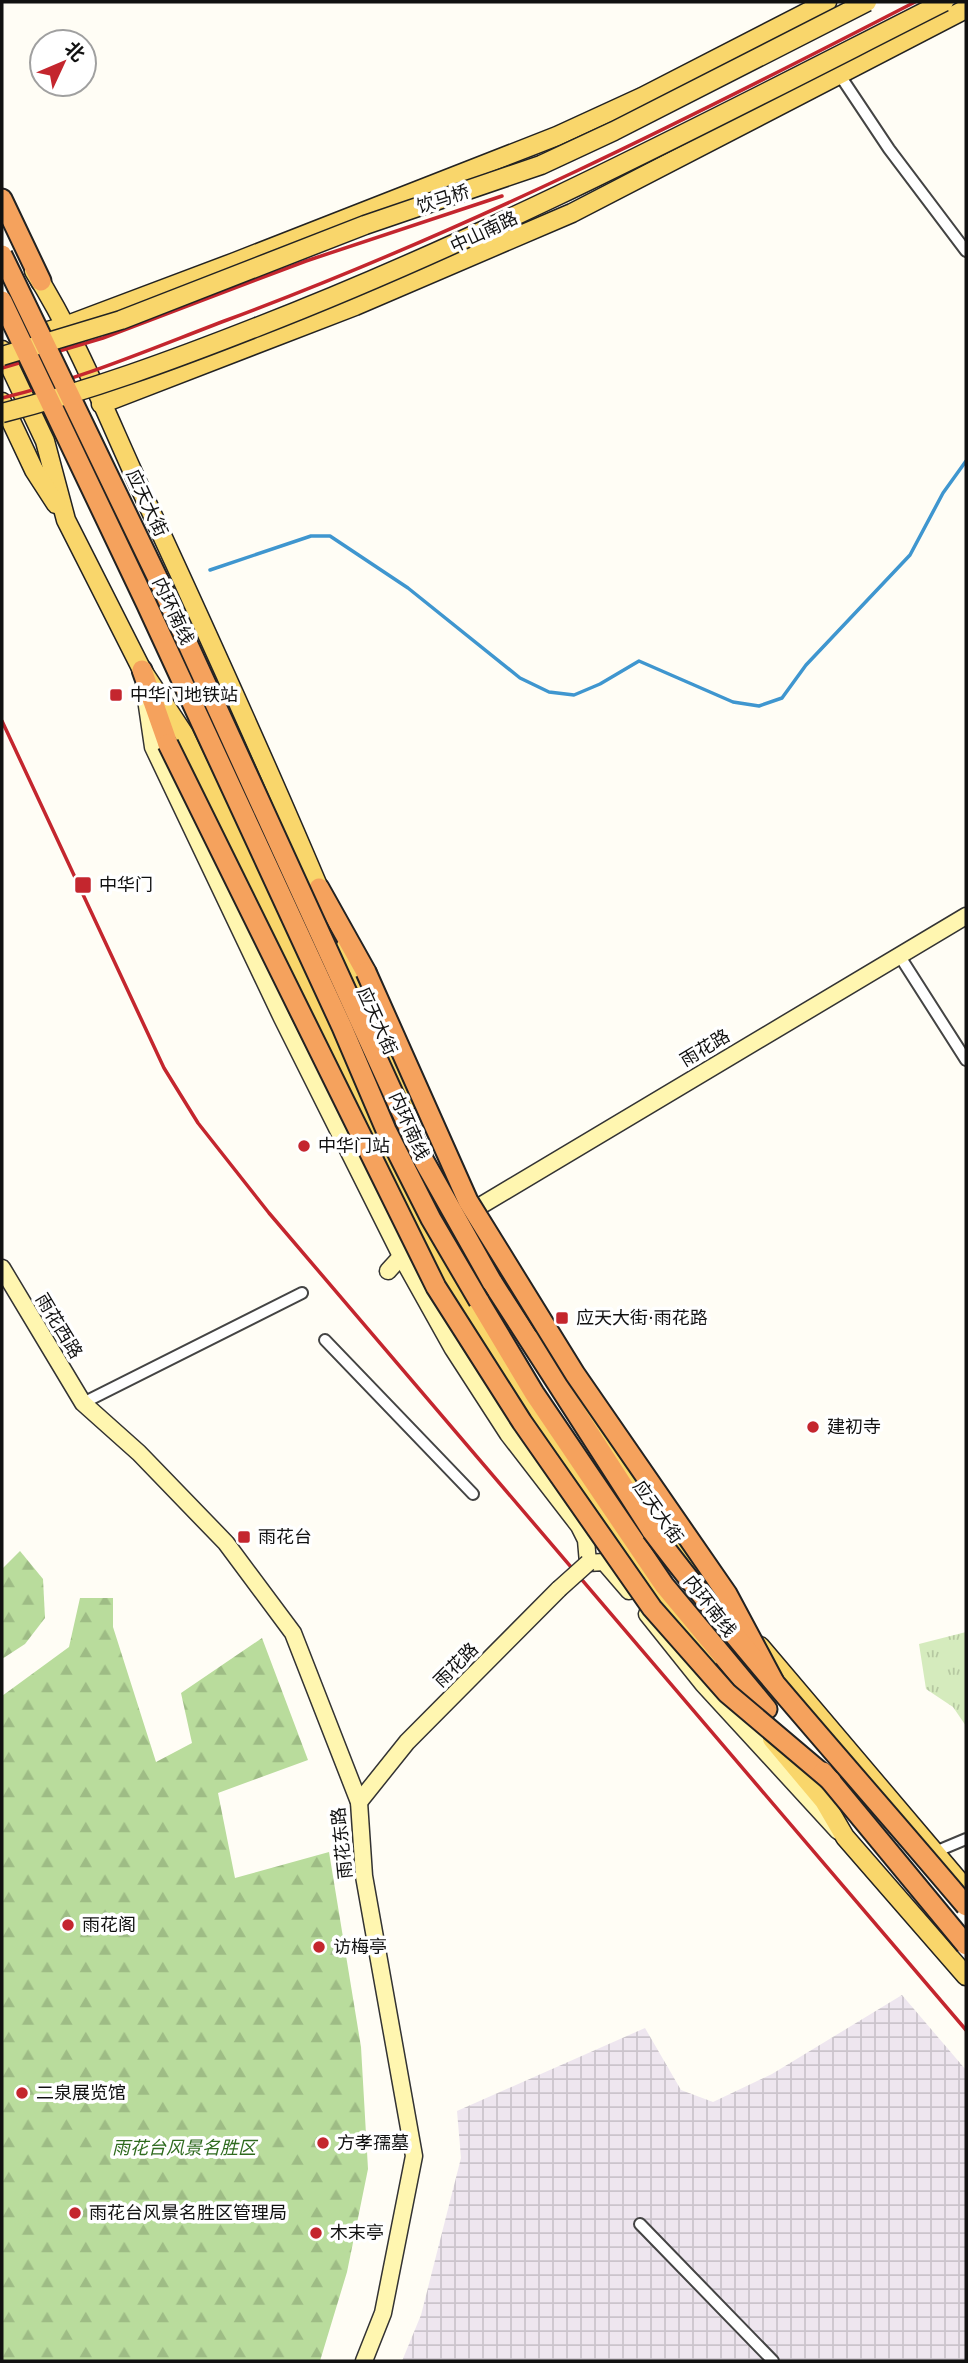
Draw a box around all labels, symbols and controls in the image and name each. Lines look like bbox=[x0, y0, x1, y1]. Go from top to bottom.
north arrow bbox=[28, 28, 98, 98]
text: 北 bbox=[60, 36, 90, 66]
street label: 饮马桥 bbox=[414, 179, 472, 218]
street label: 中山南路 bbox=[446, 206, 521, 257]
street label: 应天大街 bbox=[122, 465, 173, 540]
street label: 内环南线 bbox=[148, 573, 199, 648]
place label: 中华门地铁站 bbox=[130, 683, 238, 706]
marker: 中华门地铁站 bbox=[108, 687, 124, 703]
place label: 中华门 bbox=[99, 873, 153, 896]
marker: 中华门 bbox=[73, 875, 93, 895]
street label: 应天大街 bbox=[352, 983, 403, 1058]
street label: 雨花路 bbox=[676, 1024, 734, 1071]
street label: 内环南线 bbox=[384, 1088, 435, 1163]
place label: 中华门站 bbox=[318, 1134, 390, 1157]
marker: 中华门站 bbox=[296, 1138, 312, 1154]
street label: 雨花西路 bbox=[31, 1289, 88, 1363]
place label: 应天大街·雨花路 bbox=[576, 1306, 708, 1329]
marker: 应天大街·雨花路 bbox=[554, 1310, 570, 1326]
place label: 建初寺 bbox=[827, 1415, 881, 1438]
marker: 建初寺 bbox=[805, 1419, 821, 1435]
street label: 应天大街 bbox=[628, 1476, 688, 1548]
place label: 雨花台 bbox=[258, 1525, 312, 1548]
marker: 雨花台 bbox=[236, 1529, 252, 1545]
street label: 内环南线 bbox=[679, 1570, 742, 1641]
street label: 雨花路 bbox=[428, 1637, 483, 1692]
street label: 雨花东路 bbox=[326, 1806, 357, 1880]
place label: 雨花阁 bbox=[82, 1913, 136, 1936]
marker: 雨花阁 bbox=[60, 1917, 76, 1933]
place label: 访梅亭 bbox=[333, 1935, 387, 1958]
marker: 访梅亭 bbox=[311, 1939, 327, 1955]
place label: 二泉展览馆 bbox=[36, 2081, 126, 2104]
marker: 二泉展览馆 bbox=[14, 2085, 30, 2101]
place label: 方孝孺墓 bbox=[337, 2131, 409, 2154]
marker: 方孝孺墓 bbox=[315, 2135, 331, 2151]
park label: 雨花台风景名胜区 bbox=[112, 2136, 259, 2159]
place label: 雨花台风景名胜区管理局 bbox=[89, 2201, 287, 2224]
marker: 雨花台风景名胜区管理局 bbox=[67, 2205, 83, 2221]
place label: 木末亭 bbox=[330, 2221, 384, 2244]
marker: 木末亭 bbox=[308, 2225, 324, 2241]

